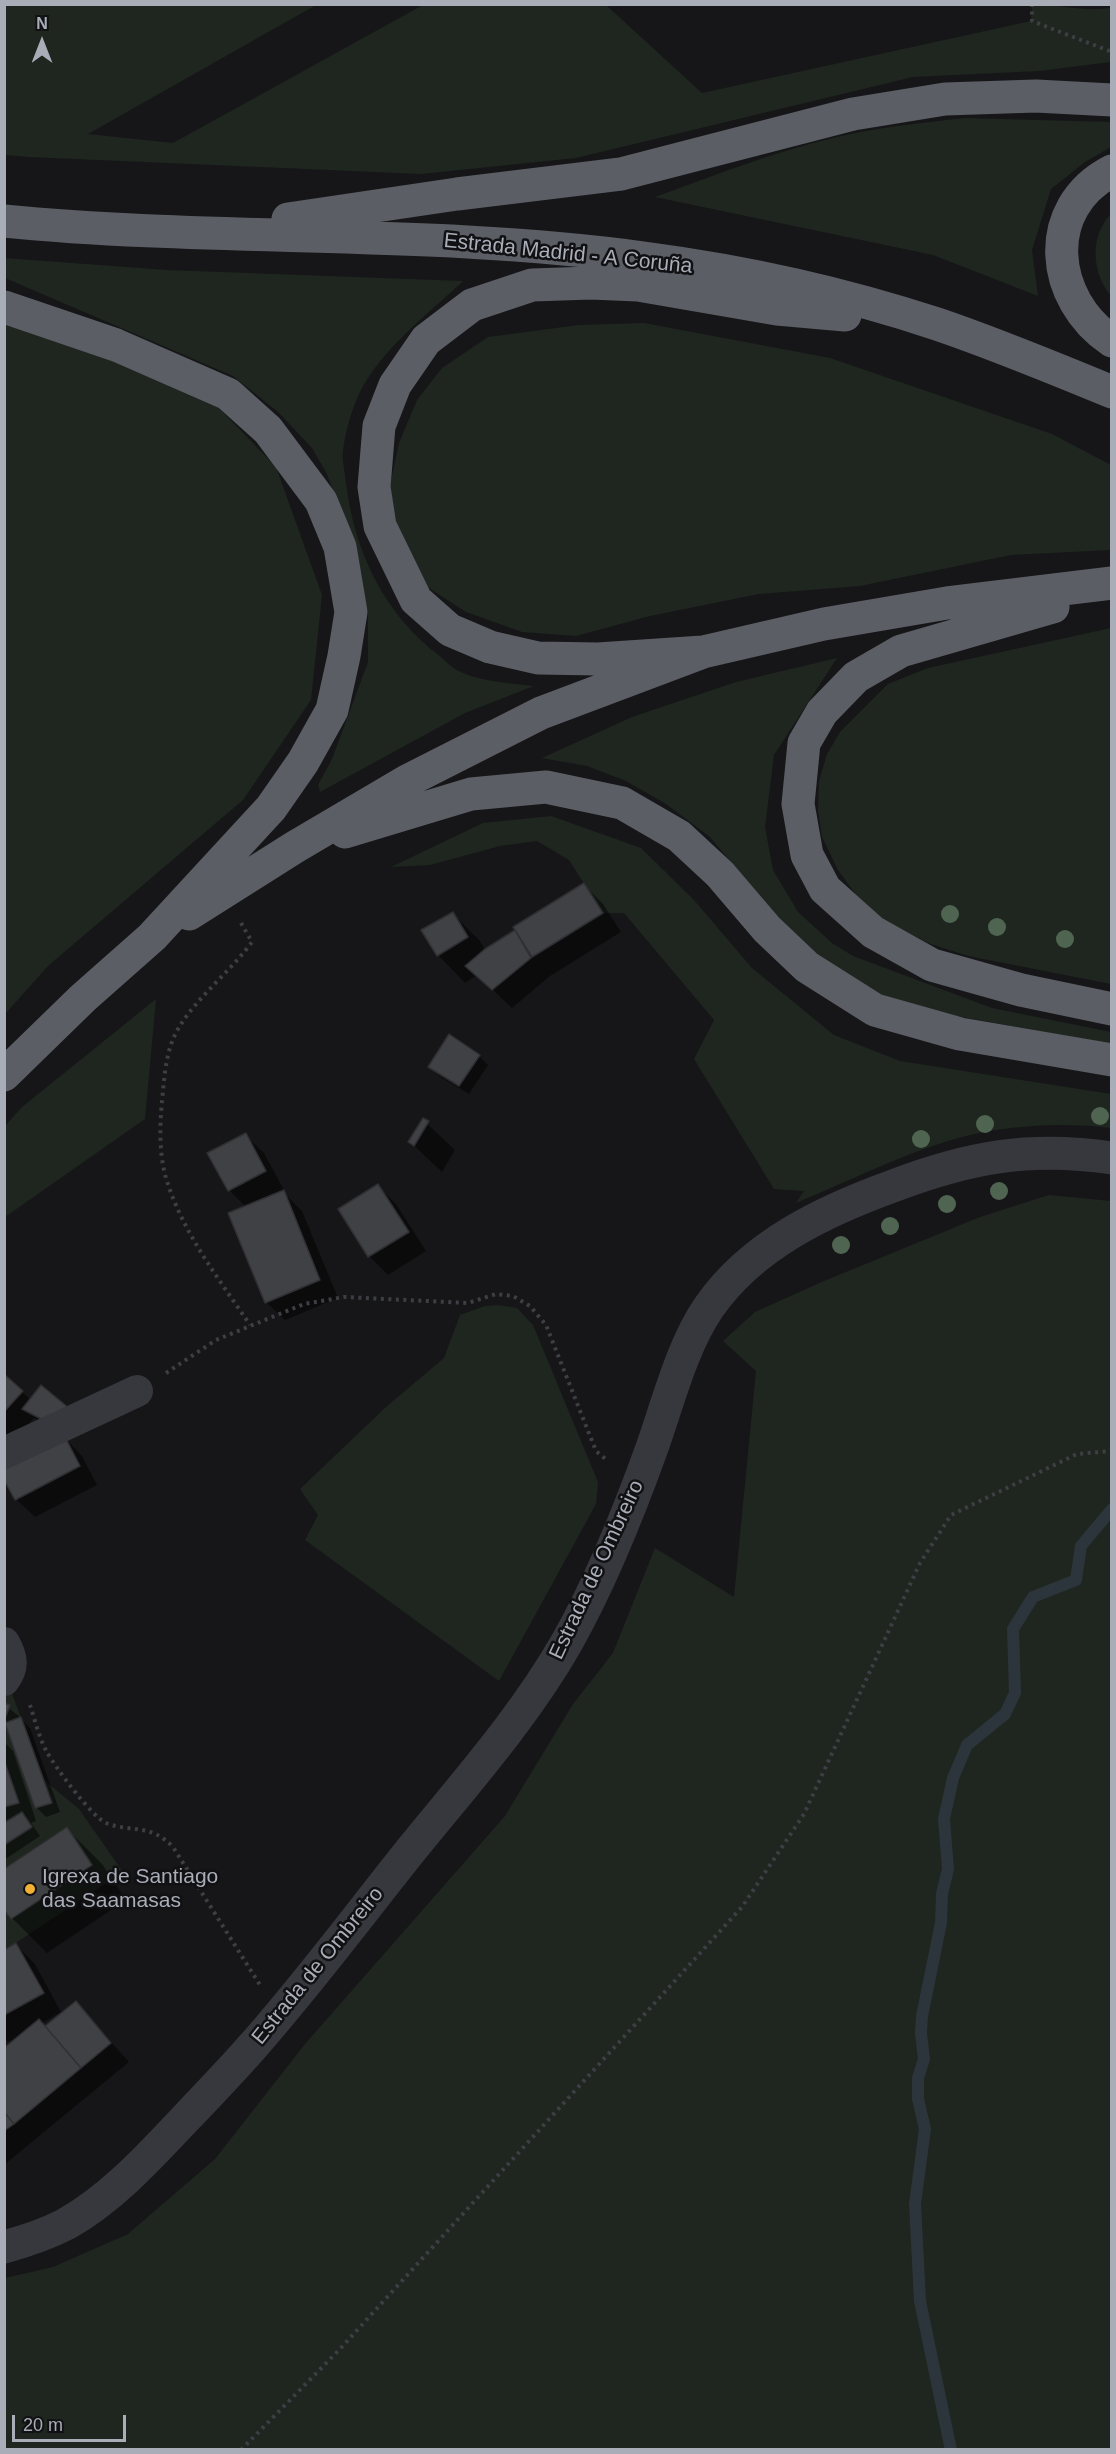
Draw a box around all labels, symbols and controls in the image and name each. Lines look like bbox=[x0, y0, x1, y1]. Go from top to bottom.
north arrow bbox=[12, 12, 72, 72]
text: N bbox=[36, 15, 48, 32]
street label: Estrada Madrid - A Coruña bbox=[442, 228, 694, 280]
street label: Estrada de Ombreiro bbox=[544, 1476, 650, 1664]
place label: Igrexa de Santiago das Saamasas bbox=[42, 1864, 218, 1914]
marker: Igrexa de Santiago das Saamasas bbox=[23, 1882, 37, 1896]
street label: Estrada de Ombreiro bbox=[247, 1882, 389, 2050]
scale bar bbox=[15, 2403, 129, 2441]
text: 20 m bbox=[23, 2415, 63, 2435]

